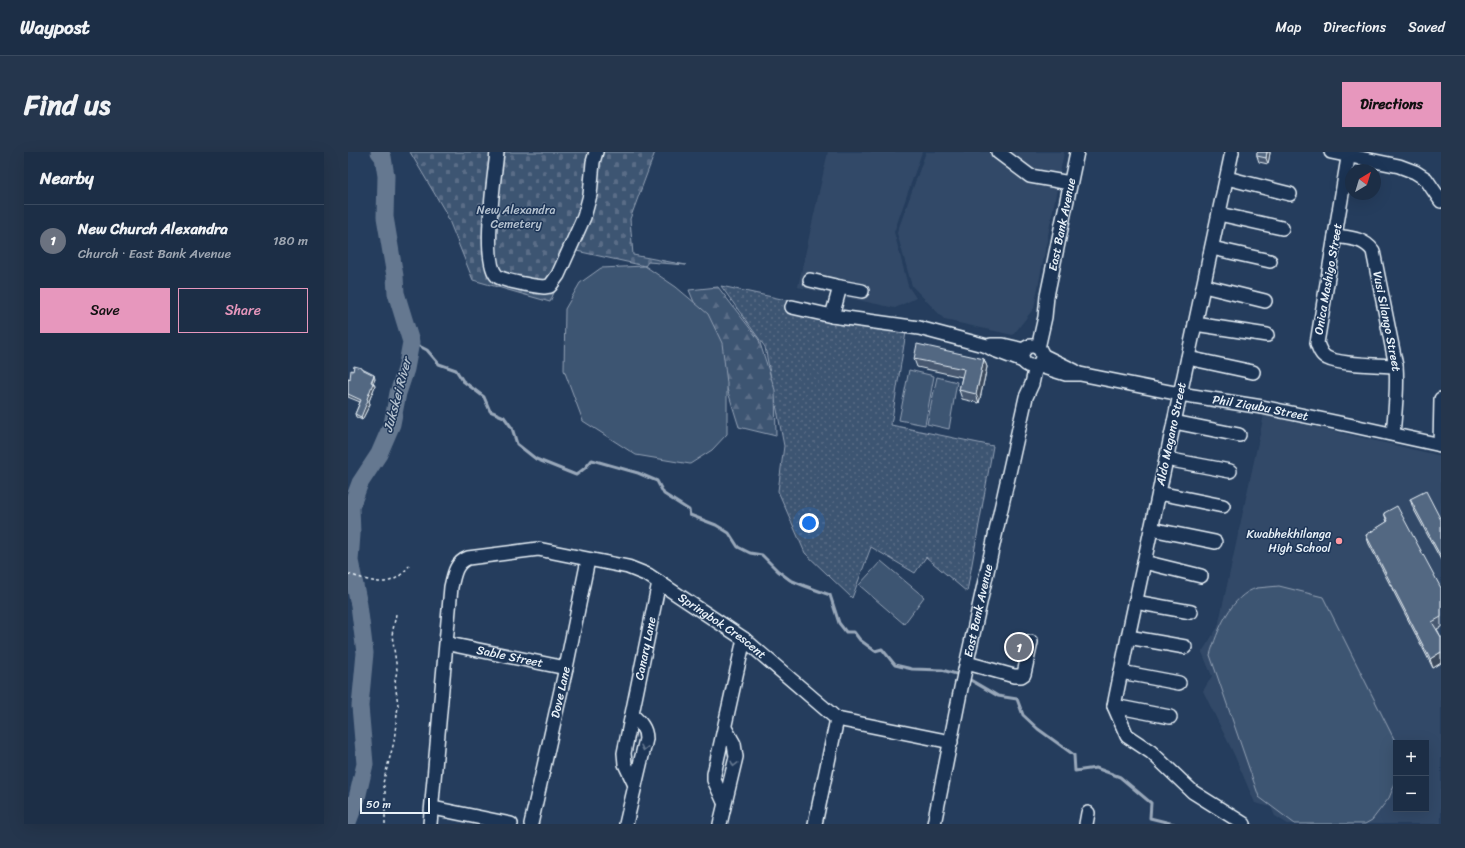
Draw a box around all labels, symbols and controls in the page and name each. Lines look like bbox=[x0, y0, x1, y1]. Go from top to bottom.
text: Waypost bbox=[20, 11, 90, 44]
text: Map bbox=[1275, 15, 1301, 40]
text: Directions bbox=[1323, 15, 1386, 40]
text: Saved bbox=[1408, 15, 1445, 40]
text: Find us bbox=[24, 80, 111, 129]
button: Directions bbox=[1342, 82, 1441, 127]
text: Nearby bbox=[40, 163, 94, 193]
north arrow bbox=[1345, 164, 1381, 200]
street label: East Bank Avenue bbox=[1041, 176, 1082, 273]
park label: New Alexandra Cemetery bbox=[476, 199, 556, 235]
text: New Church Alexandra bbox=[78, 216, 228, 242]
street label: Onica Mashigo Street bbox=[1307, 222, 1349, 336]
text: 1 bbox=[50, 229, 56, 252]
text: 180 m bbox=[273, 229, 308, 252]
text: Church · East Bank Avenue bbox=[78, 242, 231, 265]
street label: Vusi Silango Street bbox=[1366, 269, 1407, 372]
button: Save bbox=[40, 288, 170, 333]
button: Share bbox=[178, 288, 308, 333]
water label: Jukskei River bbox=[376, 353, 419, 435]
street label: Aldo Magano Street bbox=[1149, 380, 1193, 489]
street label: Phil Ziqubu Street bbox=[1211, 388, 1310, 427]
your location bbox=[799, 513, 819, 533]
place label: Kwabhekhilanga High School bbox=[1247, 523, 1332, 559]
marker: Kwabhekhilanga High School bbox=[1334, 536, 1344, 546]
street label: East Bank Avenue bbox=[957, 562, 999, 659]
street label: Springbok Crescent bbox=[673, 587, 771, 665]
street label: Canary Lane bbox=[628, 615, 663, 682]
pin: 1 bbox=[1006, 632, 1032, 662]
street label: Sable Street bbox=[475, 639, 545, 674]
street label: Dove Lane bbox=[544, 664, 577, 720]
map controls bbox=[1393, 740, 1429, 812]
button: + bbox=[1393, 740, 1429, 776]
one-way arrow bbox=[640, 745, 648, 751]
one-way arrow bbox=[730, 760, 739, 767]
button: − bbox=[1393, 776, 1429, 812]
text: 50 m bbox=[366, 795, 391, 814]
scale bar bbox=[360, 796, 430, 815]

